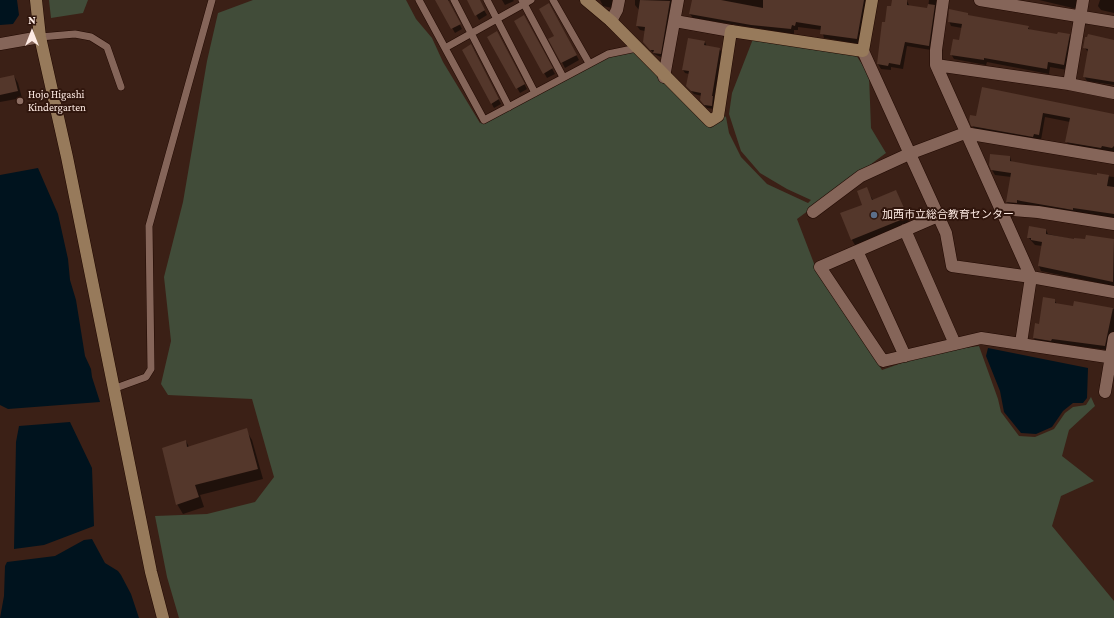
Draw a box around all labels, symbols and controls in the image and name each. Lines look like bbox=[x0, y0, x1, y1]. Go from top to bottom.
north arrow bbox=[12, 12, 52, 52]
text: N bbox=[28, 14, 36, 26]
place label: Hojo Higashi Kindergarten bbox=[28, 88, 86, 114]
marker: Hojo Higashi Kindergarten bbox=[15, 96, 25, 106]
place label: 加西市立総合教育センター bbox=[882, 208, 1014, 222]
marker: 加西市立総合教育センター bbox=[869, 210, 879, 220]

